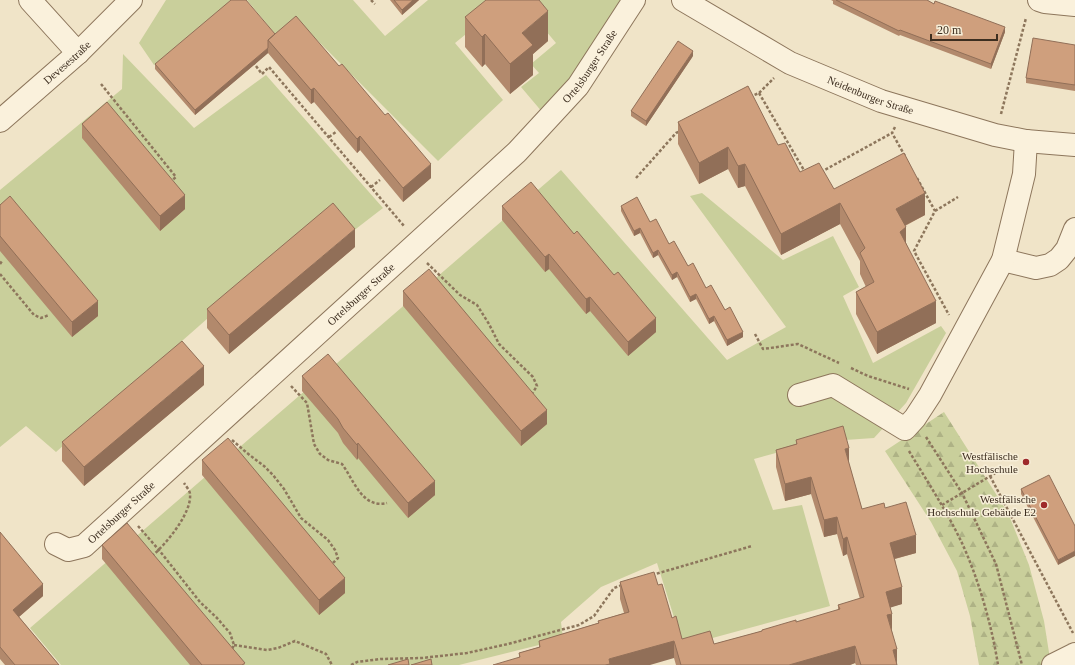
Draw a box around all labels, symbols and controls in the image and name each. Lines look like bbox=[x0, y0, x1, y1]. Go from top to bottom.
scale bar bbox=[931, 16, 997, 42]
text: 20 m bbox=[937, 23, 962, 37]
street label: Ortelsburger Straße bbox=[560, 27, 619, 105]
street label: Devesestraße bbox=[41, 38, 93, 86]
street label: Neidenburger Straße bbox=[826, 73, 915, 116]
street label: Ortelsburger Straße bbox=[325, 261, 397, 328]
place label: Westfälische Hochschule bbox=[962, 450, 1018, 475]
marker: Westfälische Hochschule bbox=[1021, 457, 1031, 467]
street label: Ortelsburger Straße bbox=[85, 479, 157, 546]
place label: Westfälische Hochschule Gebäude E2 bbox=[927, 493, 1036, 518]
marker: Westfälische Hochschule Gebäude E2 bbox=[1039, 500, 1049, 510]

